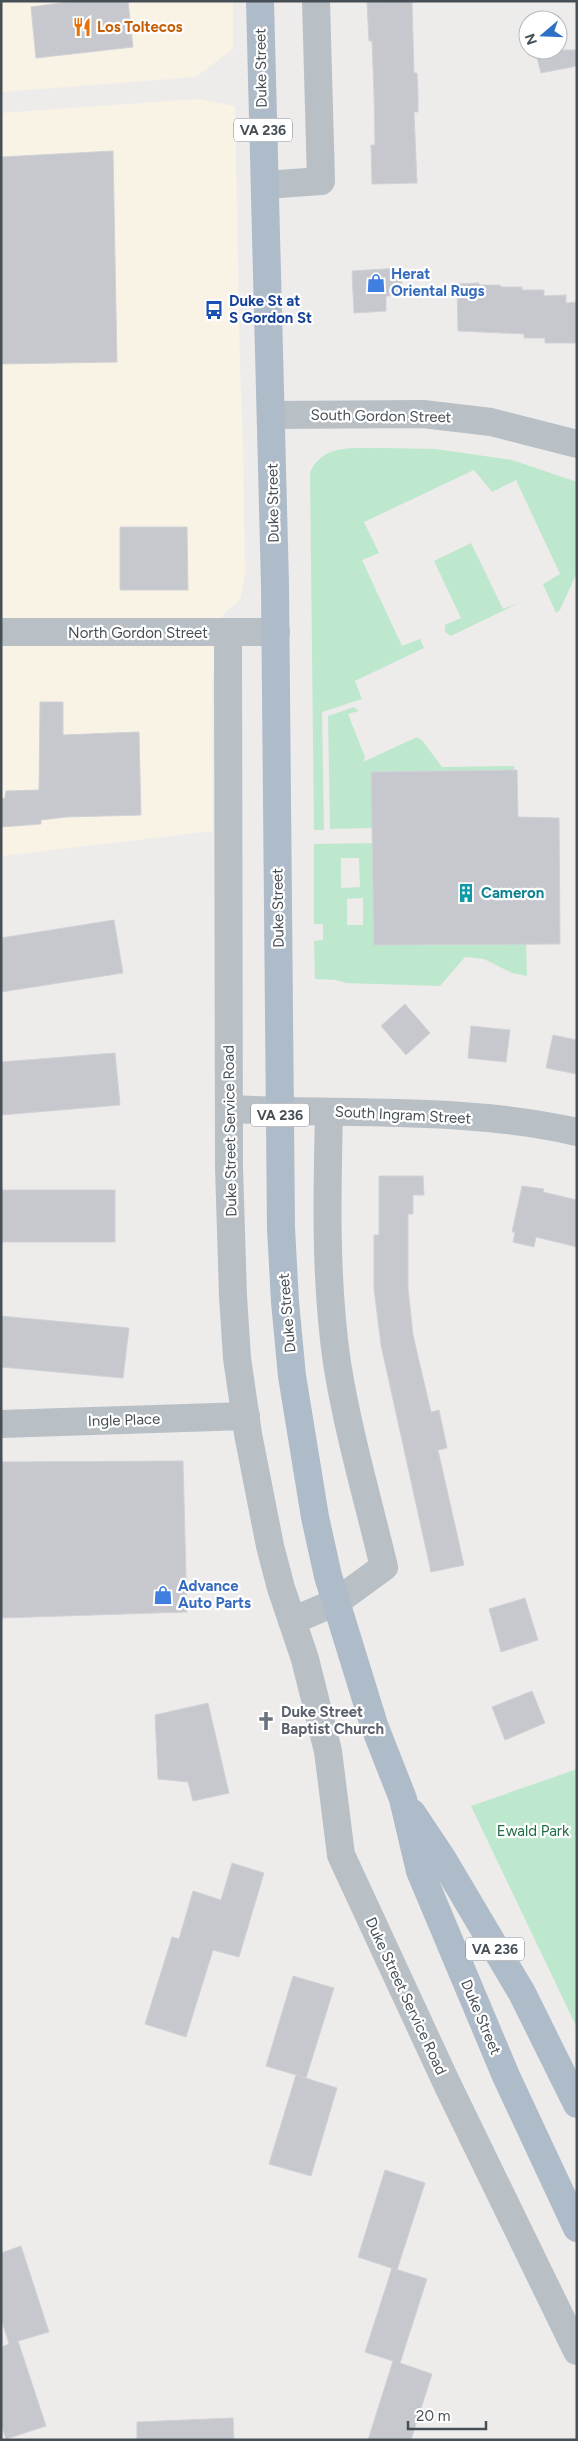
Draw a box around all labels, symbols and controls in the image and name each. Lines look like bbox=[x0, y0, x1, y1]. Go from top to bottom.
north arrow bbox=[518, 10, 568, 60]
restaurant icon: Los Toltecos bbox=[71, 16, 93, 38]
place label: Los Toltecos bbox=[97, 18, 183, 36]
street label: Duke Street bbox=[251, 28, 271, 108]
text: N bbox=[521, 31, 541, 47]
road number: VA 236 bbox=[234, 118, 292, 142]
place label: Herat Oriental Rugs bbox=[391, 265, 485, 300]
shop icon: Herat Oriental Rugs bbox=[365, 272, 387, 294]
place label: Duke St at S Gordon St bbox=[229, 292, 312, 327]
bus stop icon: Duke St at S Gordon St bbox=[203, 299, 225, 321]
street label: South Gordon Street bbox=[310, 406, 452, 426]
street label: Duke Street bbox=[263, 463, 283, 543]
street label: North Gordon Street bbox=[68, 624, 208, 642]
street label: Duke Street bbox=[268, 868, 288, 948]
building icon: Cameron bbox=[455, 882, 477, 904]
place label: Cameron bbox=[481, 884, 544, 902]
street label: Duke Street Service Road bbox=[220, 1045, 240, 1217]
street label: South Ingram Street bbox=[334, 1102, 472, 1128]
road number: VA 236 bbox=[251, 1104, 309, 1126]
street label: Duke Street bbox=[275, 1272, 299, 1353]
street label: Ingle Place bbox=[88, 1410, 160, 1430]
place label: Advance Auto Parts bbox=[178, 1577, 251, 1612]
shop icon: Advance Auto Parts bbox=[152, 1584, 174, 1606]
place label: Duke Street Baptist Church bbox=[281, 1703, 384, 1738]
church icon: Duke Street Baptist Church bbox=[255, 1710, 277, 1732]
park label: Ewald Park bbox=[497, 1822, 570, 1840]
street label: Duke Street Service Road bbox=[362, 1914, 450, 2078]
road number: VA 236 bbox=[466, 1938, 524, 1960]
street label: Duke Street bbox=[457, 1977, 505, 2057]
scale bar bbox=[408, 2398, 486, 2430]
text: 20 m bbox=[416, 2407, 450, 2425]

